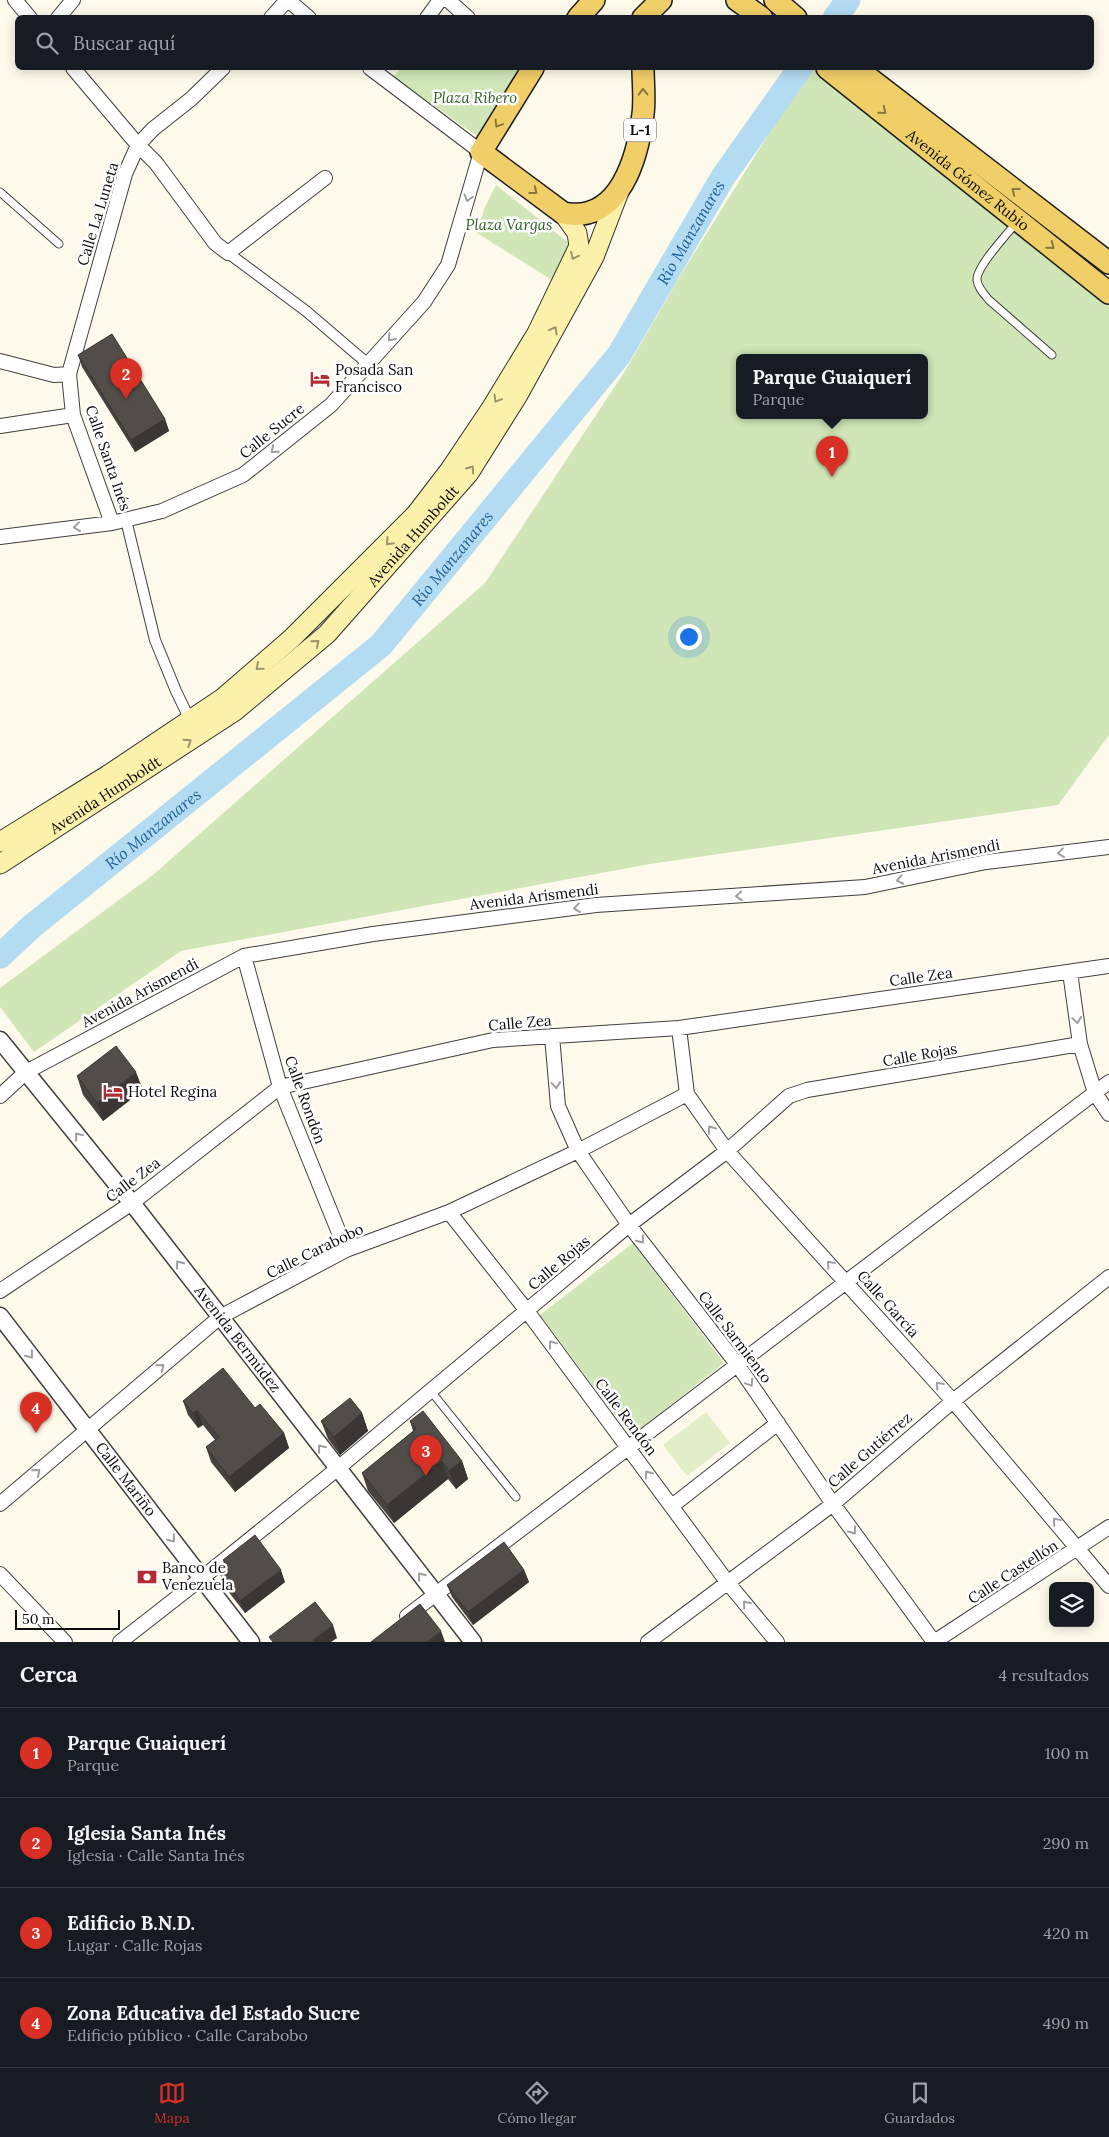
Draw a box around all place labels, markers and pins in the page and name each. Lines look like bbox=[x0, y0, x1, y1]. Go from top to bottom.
pin: 2 bbox=[110, 358, 142, 399]
place label: Posada San Francisco bbox=[335, 360, 413, 396]
hotel icon: Posada San Francisco bbox=[309, 368, 331, 390]
pin: 1 bbox=[816, 436, 848, 477]
hotel icon: Hotel Regina bbox=[102, 1081, 124, 1103]
place label: Hotel Regina bbox=[128, 1082, 218, 1101]
pin: 4 bbox=[20, 1392, 52, 1433]
pin: 3 bbox=[410, 1435, 442, 1476]
place label: Banco de Venezuela bbox=[161, 1558, 233, 1594]
bank icon: Banco de Venezuela bbox=[136, 1566, 158, 1588]

